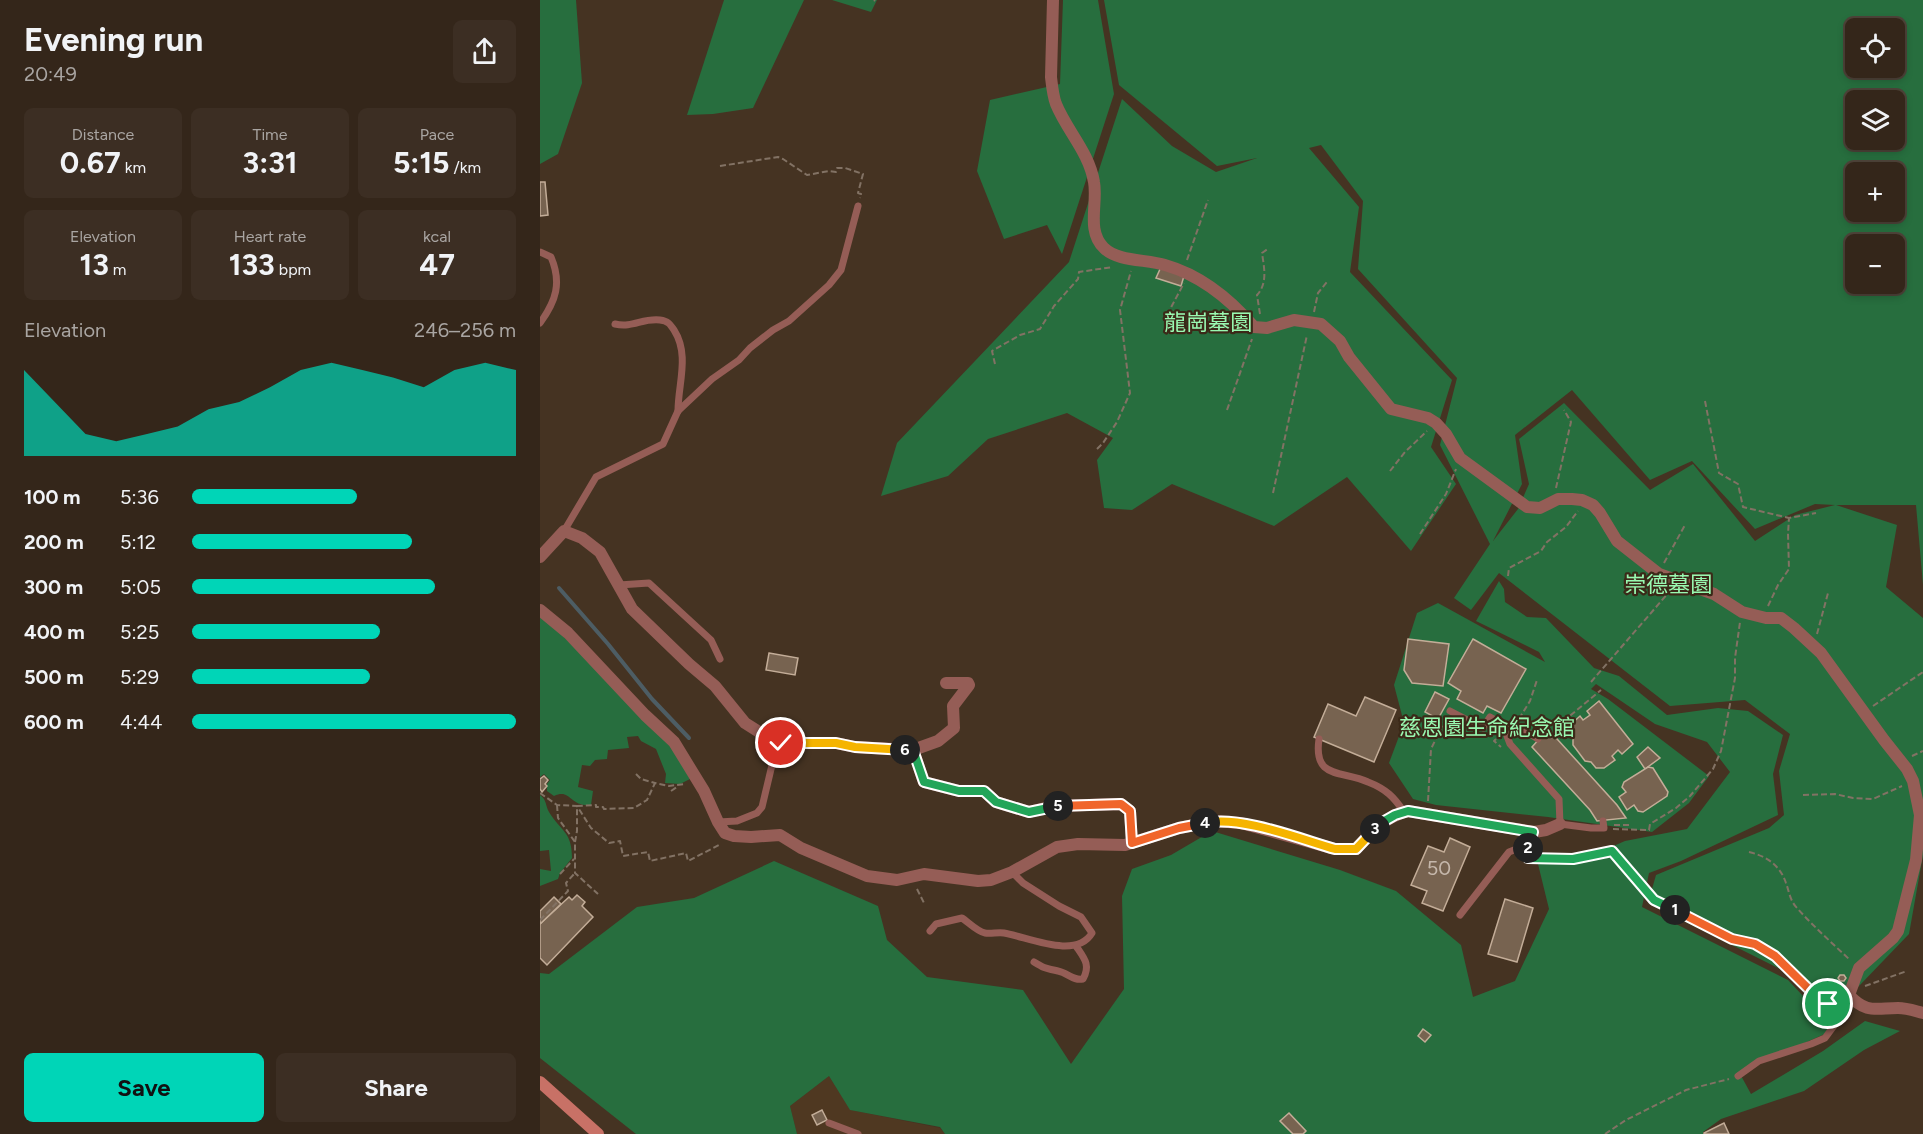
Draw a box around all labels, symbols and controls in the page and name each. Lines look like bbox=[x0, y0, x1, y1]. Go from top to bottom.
map controls bbox=[1845, 18, 1905, 294]
button: locate bbox=[1845, 18, 1905, 78]
text: Evening run bbox=[24, 20, 203, 59]
button: share bbox=[453, 20, 516, 83]
text: 20:49 bbox=[24, 62, 77, 86]
button: layers bbox=[1845, 90, 1905, 150]
text: Distance bbox=[72, 125, 134, 144]
text: Time bbox=[253, 125, 287, 144]
text: Pace bbox=[420, 125, 454, 144]
text: 0.67 bbox=[60, 144, 121, 181]
text: 3:31 bbox=[242, 144, 298, 181]
text: 5:15 bbox=[393, 144, 450, 181]
text: km bbox=[121, 158, 146, 177]
text: /km bbox=[450, 158, 481, 177]
button: + bbox=[1845, 162, 1905, 222]
text: Elevation bbox=[70, 227, 136, 246]
text: Heart rate bbox=[234, 227, 306, 246]
text: kcal bbox=[423, 227, 451, 246]
button: − bbox=[1845, 234, 1905, 294]
text: 13 bbox=[80, 246, 109, 283]
text: 133 bbox=[229, 246, 275, 283]
text: 47 bbox=[419, 246, 455, 283]
text: m bbox=[109, 260, 126, 279]
text: bpm bbox=[275, 260, 311, 279]
park label: 龍崗墓園 bbox=[1164, 309, 1252, 336]
text: Elevation bbox=[24, 318, 106, 342]
text: 246–256 m bbox=[414, 318, 516, 342]
text: 100 m bbox=[24, 485, 81, 509]
text: 5:36 bbox=[120, 485, 159, 509]
text: 200 m bbox=[24, 530, 84, 554]
text: 5:12 bbox=[120, 530, 156, 554]
park label: 崇德墓園 bbox=[1624, 571, 1712, 598]
text: 300 m bbox=[24, 575, 83, 599]
text: 5:05 bbox=[120, 575, 161, 599]
text: 400 m bbox=[24, 620, 85, 644]
text: 5:25 bbox=[120, 620, 159, 644]
text: 500 m bbox=[24, 665, 84, 689]
text: 5:29 bbox=[120, 665, 159, 689]
text: 600 m bbox=[24, 710, 84, 734]
text: 4:44 bbox=[120, 710, 162, 734]
park label: 慈恩園生命紀念館 bbox=[1399, 714, 1575, 741]
pin bbox=[755, 717, 806, 768]
icon: check bbox=[764, 726, 797, 759]
pin: 6 bbox=[890, 735, 920, 765]
text: 6 bbox=[900, 740, 910, 759]
pin: 5 bbox=[1043, 791, 1073, 821]
text: 5 bbox=[1053, 796, 1063, 815]
pin: 4 bbox=[1190, 808, 1220, 838]
text: 4 bbox=[1200, 813, 1210, 832]
pin: 3 bbox=[1360, 814, 1390, 844]
text: 3 bbox=[1371, 819, 1379, 838]
pin: 2 bbox=[1513, 833, 1543, 863]
text: 2 bbox=[1523, 838, 1533, 857]
house number: 50 bbox=[1427, 856, 1451, 880]
pin: 1 bbox=[1660, 895, 1690, 925]
text: 1 bbox=[1672, 900, 1678, 919]
pin bbox=[1802, 978, 1853, 1029]
icon: arrive bbox=[1811, 987, 1844, 1020]
button: Save bbox=[24, 1053, 264, 1122]
button: Share bbox=[276, 1053, 516, 1122]

